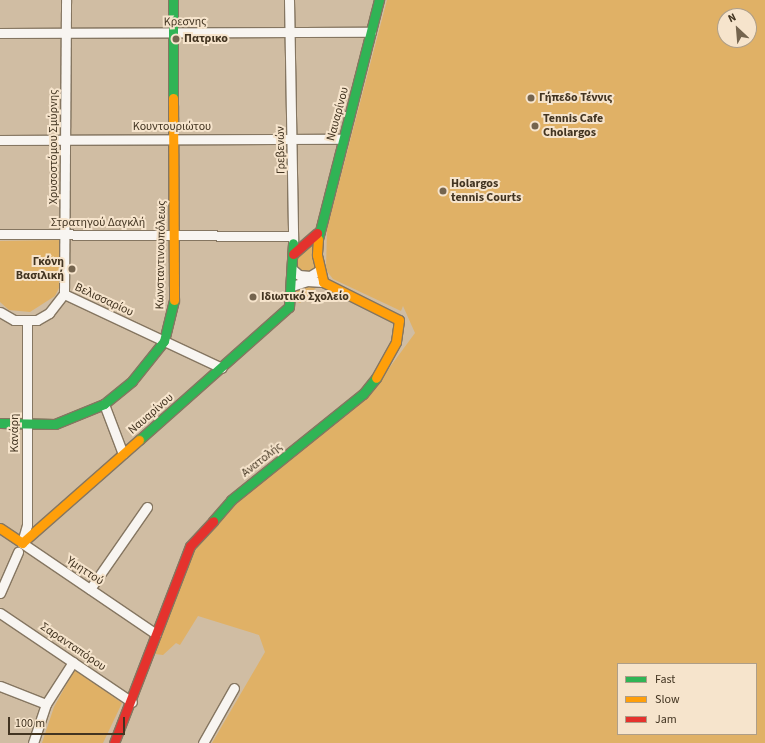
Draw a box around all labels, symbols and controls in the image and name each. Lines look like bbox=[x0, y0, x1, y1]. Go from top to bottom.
north arrow bbox=[717, 8, 757, 48]
text: N bbox=[725, 9, 739, 26]
street label: Κρεσνης bbox=[164, 14, 206, 30]
place label: Πατρικο bbox=[184, 32, 228, 46]
marker: Πατρικο bbox=[171, 34, 181, 44]
street label: Ναυαρίνου bbox=[324, 86, 352, 142]
street label: Χρυσοστόμου Σμύρνης bbox=[47, 90, 61, 204]
place label: Γήπεδο Τέννις bbox=[539, 91, 612, 105]
marker: Γήπεδο Τέννις bbox=[526, 93, 536, 103]
place label: Tennis Cafe Cholargos bbox=[543, 112, 603, 140]
street label: Κουντουριώτου bbox=[133, 120, 211, 134]
marker: Tennis Cafe Cholargos bbox=[530, 121, 540, 131]
street label: Γρεβενών bbox=[273, 126, 289, 174]
place label: Holargos tennis Courts bbox=[451, 177, 521, 205]
marker: Holargos tennis Courts bbox=[438, 186, 448, 196]
street label: Κωνσταντινουπόλεως bbox=[153, 200, 169, 310]
street label: Στρατηγού Δαγκλή bbox=[51, 216, 145, 230]
place label: Γκόνη Βασιλική bbox=[16, 255, 64, 283]
marker: Γκόνη Βασιλική bbox=[67, 264, 77, 274]
street label: Βελισσαρίου bbox=[72, 280, 136, 320]
place label: Ιδιωτικό Σχολείο bbox=[261, 290, 349, 304]
marker: Ιδιωτικό Σχολείο bbox=[248, 292, 258, 302]
street label: Ναυαρίνου bbox=[125, 390, 177, 438]
street label: Κανάρη bbox=[8, 414, 22, 452]
street label: Ανατολής bbox=[239, 440, 285, 480]
street label: Υμηττού bbox=[64, 553, 106, 589]
street label: Σαρανταπόρου bbox=[37, 620, 109, 674]
legend bbox=[617, 663, 757, 735]
text: Fast bbox=[655, 671, 675, 688]
text: Slow bbox=[655, 691, 680, 708]
scale bar bbox=[10, 709, 127, 735]
text: Jam bbox=[655, 711, 677, 728]
text: 100 m bbox=[15, 715, 45, 732]

